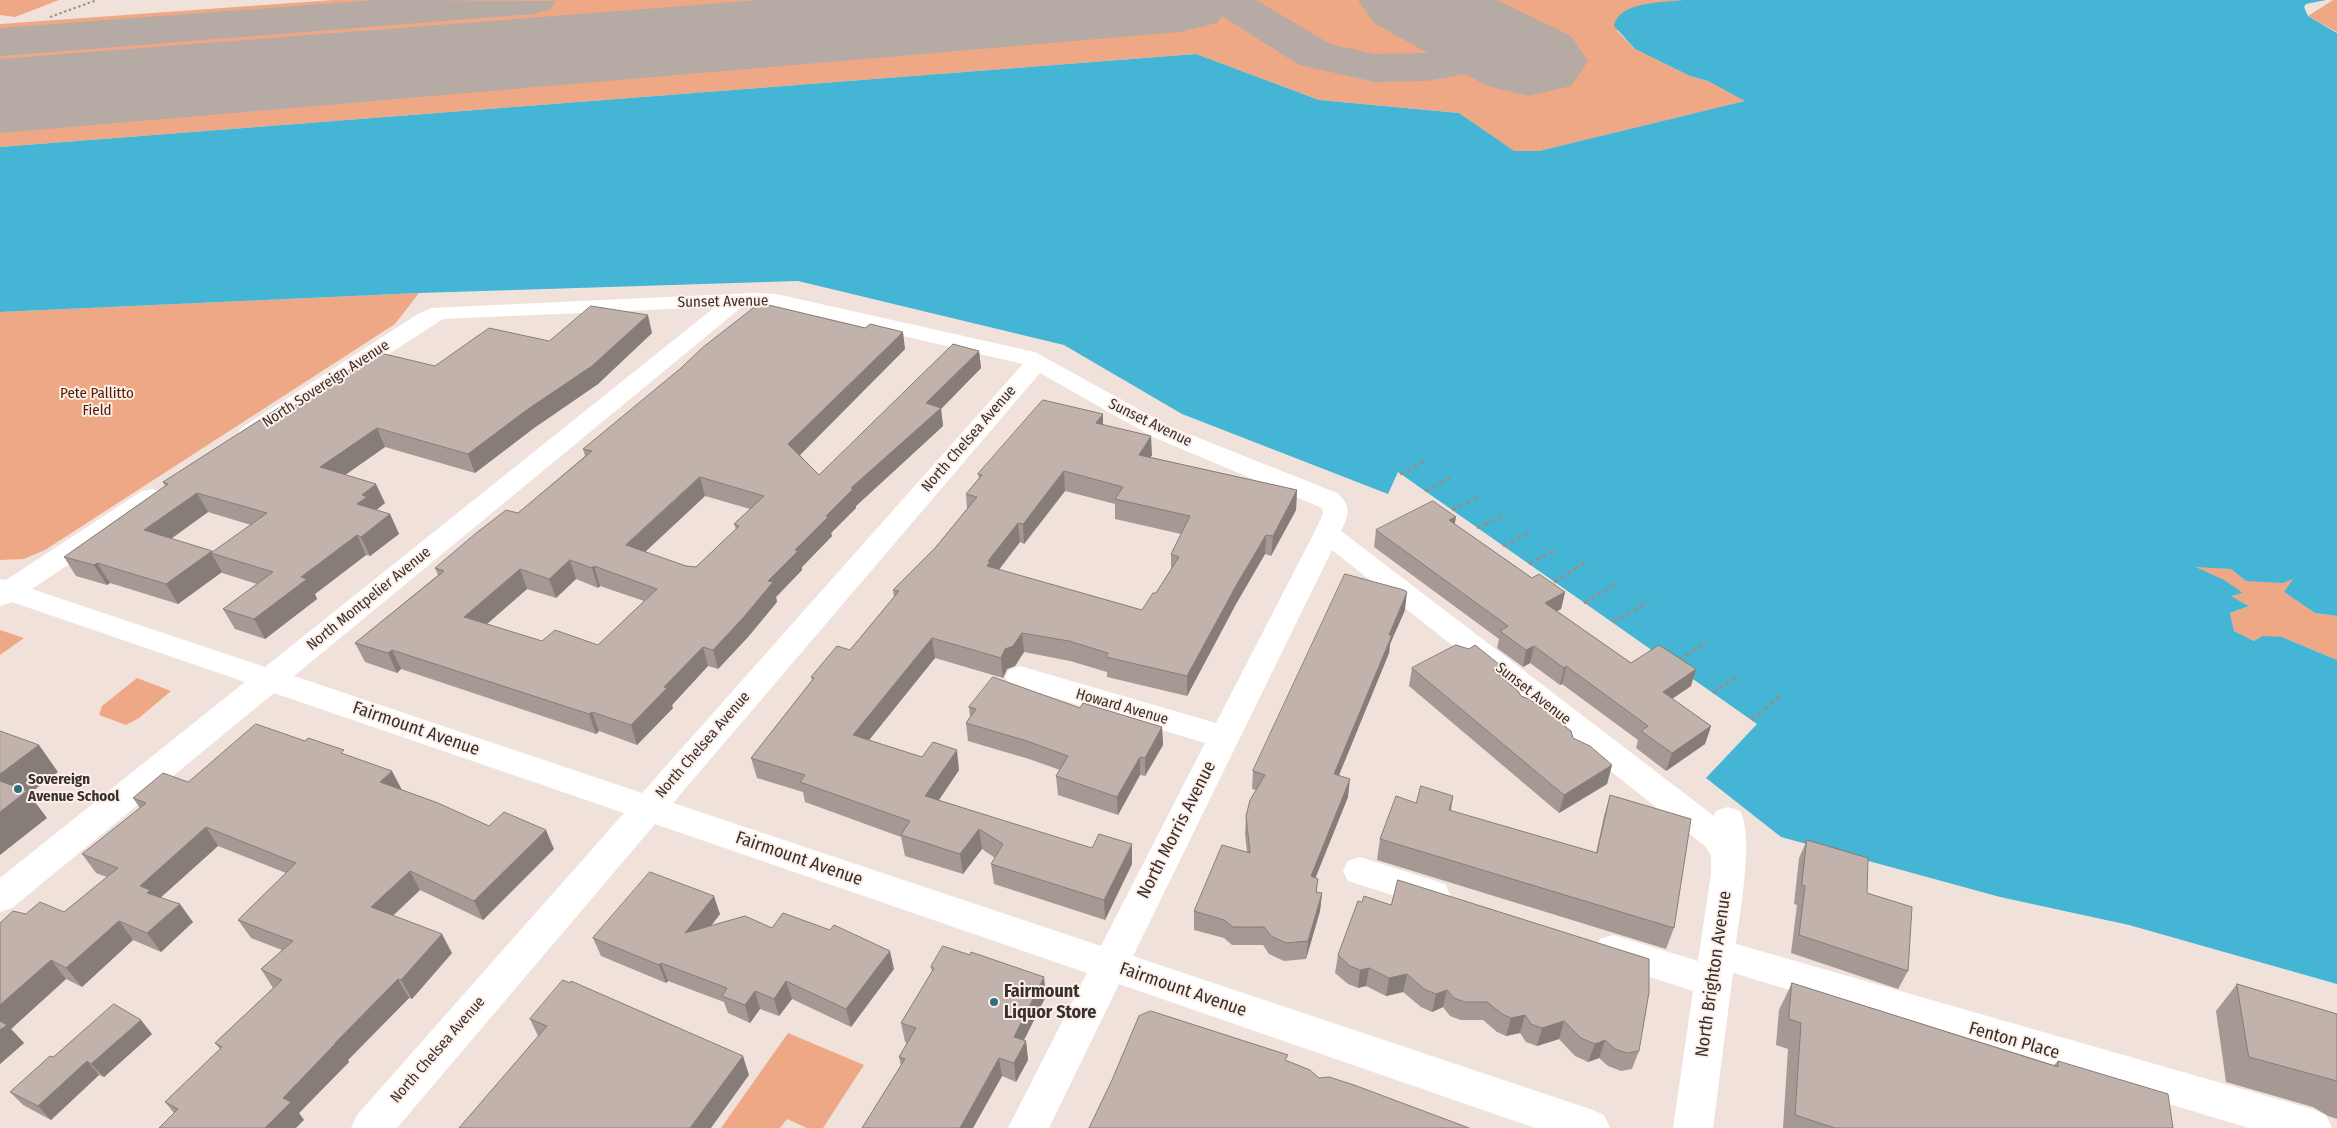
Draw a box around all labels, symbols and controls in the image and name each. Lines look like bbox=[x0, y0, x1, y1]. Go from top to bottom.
street label: Sunset Avenue bbox=[678, 292, 768, 312]
street label: North Sovereign Avenue bbox=[259, 336, 393, 432]
street label: North Chelsea Avenue bbox=[918, 382, 1020, 496]
park label: Pete Pallitto Field bbox=[60, 385, 134, 420]
street label: Sunset Avenue bbox=[1105, 395, 1195, 451]
street label: North Montpelier Avenue bbox=[303, 543, 435, 655]
street label: Sunset Avenue bbox=[1492, 659, 1574, 729]
street label: Howard Avenue bbox=[1074, 685, 1170, 729]
street label: North Chelsea Avenue bbox=[652, 688, 754, 802]
street label: Fairmount Avenue bbox=[350, 697, 482, 761]
street label: North Morris Avenue bbox=[1133, 758, 1221, 902]
place label: Sovereign Avenue School bbox=[28, 771, 119, 806]
marker: Sovereign Avenue School bbox=[12, 783, 24, 795]
street label: Fairmount Avenue bbox=[733, 827, 865, 891]
street label: North Brighton Avenue bbox=[1692, 889, 1736, 1059]
street label: Fairmount Avenue bbox=[1117, 958, 1249, 1022]
place label: Fairmount Liquor Store bbox=[1004, 981, 1096, 1024]
street label: North Chelsea Avenue bbox=[387, 993, 489, 1107]
marker: Fairmount Liquor Store bbox=[988, 996, 1000, 1008]
street label: Fenton Place bbox=[1966, 1018, 2062, 1064]

